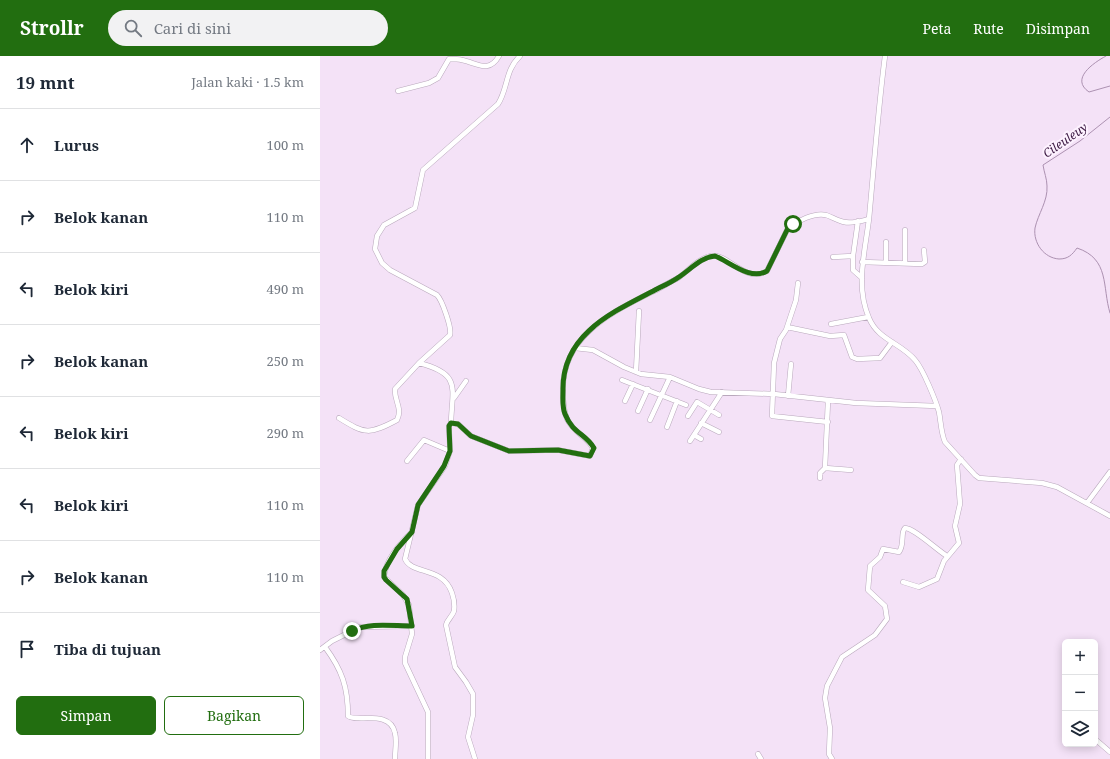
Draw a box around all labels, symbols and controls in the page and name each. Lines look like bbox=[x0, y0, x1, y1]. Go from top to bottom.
search box bbox=[108, 10, 388, 46]
text: Strollr bbox=[20, 15, 84, 41]
icon: search bbox=[122, 17, 144, 39]
text: Cari di sini bbox=[154, 18, 231, 38]
text: Peta bbox=[923, 19, 951, 38]
text: Rute bbox=[973, 19, 1004, 38]
text: Disimpan bbox=[1026, 19, 1090, 38]
text: 19 mnt bbox=[16, 71, 75, 94]
text: Jalan kaki · 1.5 km bbox=[191, 73, 304, 91]
water label: Cileuleuy bbox=[1039, 118, 1091, 162]
icon: ahead bbox=[16, 134, 38, 156]
text: Lurus bbox=[54, 135, 99, 155]
text: 100 m bbox=[267, 136, 304, 154]
icon: right bbox=[16, 206, 38, 228]
text: Belok kanan bbox=[54, 207, 148, 227]
text: 110 m bbox=[267, 208, 304, 226]
route start bbox=[784, 215, 802, 233]
icon: left bbox=[16, 278, 38, 300]
text: Belok kiri bbox=[54, 279, 129, 299]
text: 490 m bbox=[267, 280, 304, 298]
icon: right bbox=[16, 350, 38, 372]
text: Belok kanan bbox=[54, 351, 148, 371]
text: 250 m bbox=[267, 352, 304, 370]
icon: left bbox=[16, 422, 38, 444]
text: Belok kiri bbox=[54, 423, 129, 443]
text: 290 m bbox=[267, 424, 304, 442]
icon: left bbox=[16, 494, 38, 516]
text: Belok kiri bbox=[54, 495, 129, 515]
text: 110 m bbox=[267, 496, 304, 514]
icon: right bbox=[16, 566, 38, 588]
text: Belok kanan bbox=[54, 567, 148, 587]
text: 110 m bbox=[267, 568, 304, 586]
route end bbox=[343, 622, 361, 640]
icon: arrive bbox=[16, 638, 38, 660]
text: Tiba di tujuan bbox=[54, 639, 161, 659]
map controls bbox=[1062, 639, 1098, 747]
button: + bbox=[1062, 639, 1098, 675]
button: − bbox=[1062, 675, 1098, 711]
button: Simpan bbox=[16, 696, 156, 735]
button: Bagikan bbox=[164, 696, 304, 735]
button: layers bbox=[1062, 711, 1098, 747]

